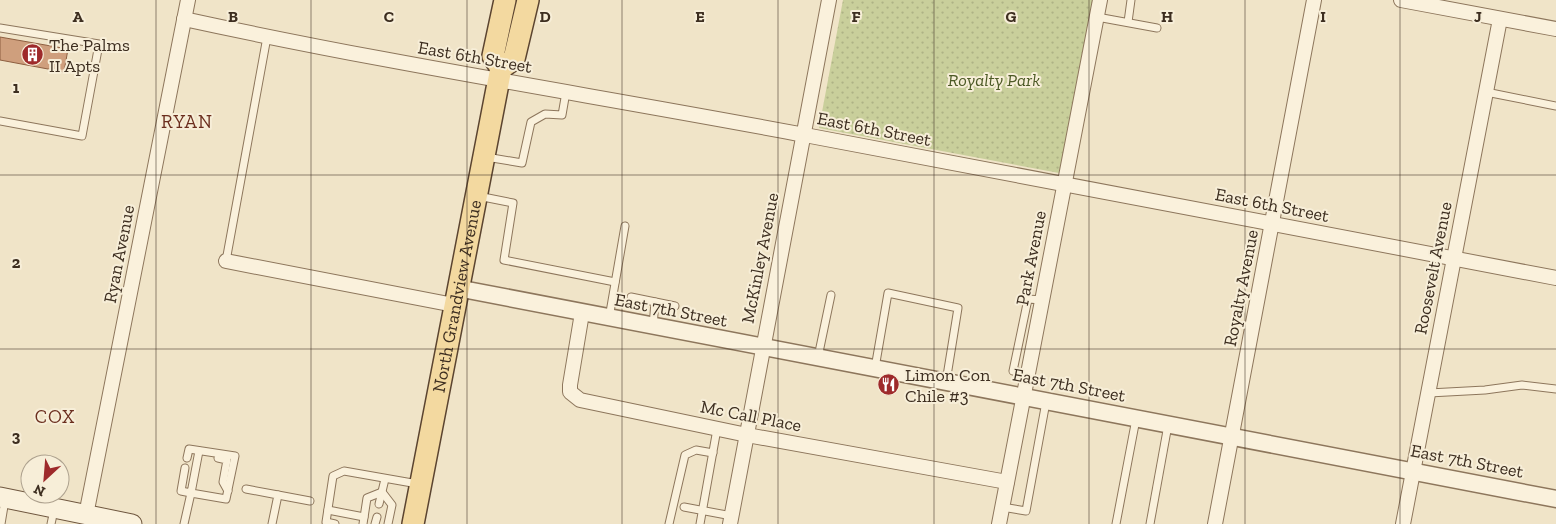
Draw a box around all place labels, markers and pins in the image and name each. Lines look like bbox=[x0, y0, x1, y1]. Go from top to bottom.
place label: The Palms II Apts bbox=[49, 34, 130, 77]
building icon: The Palms II Apts bbox=[21, 43, 45, 67]
place label: Limon Con Chile #3 bbox=[905, 364, 991, 407]
restaurant icon: Limon Con Chile #3 bbox=[877, 373, 901, 397]

